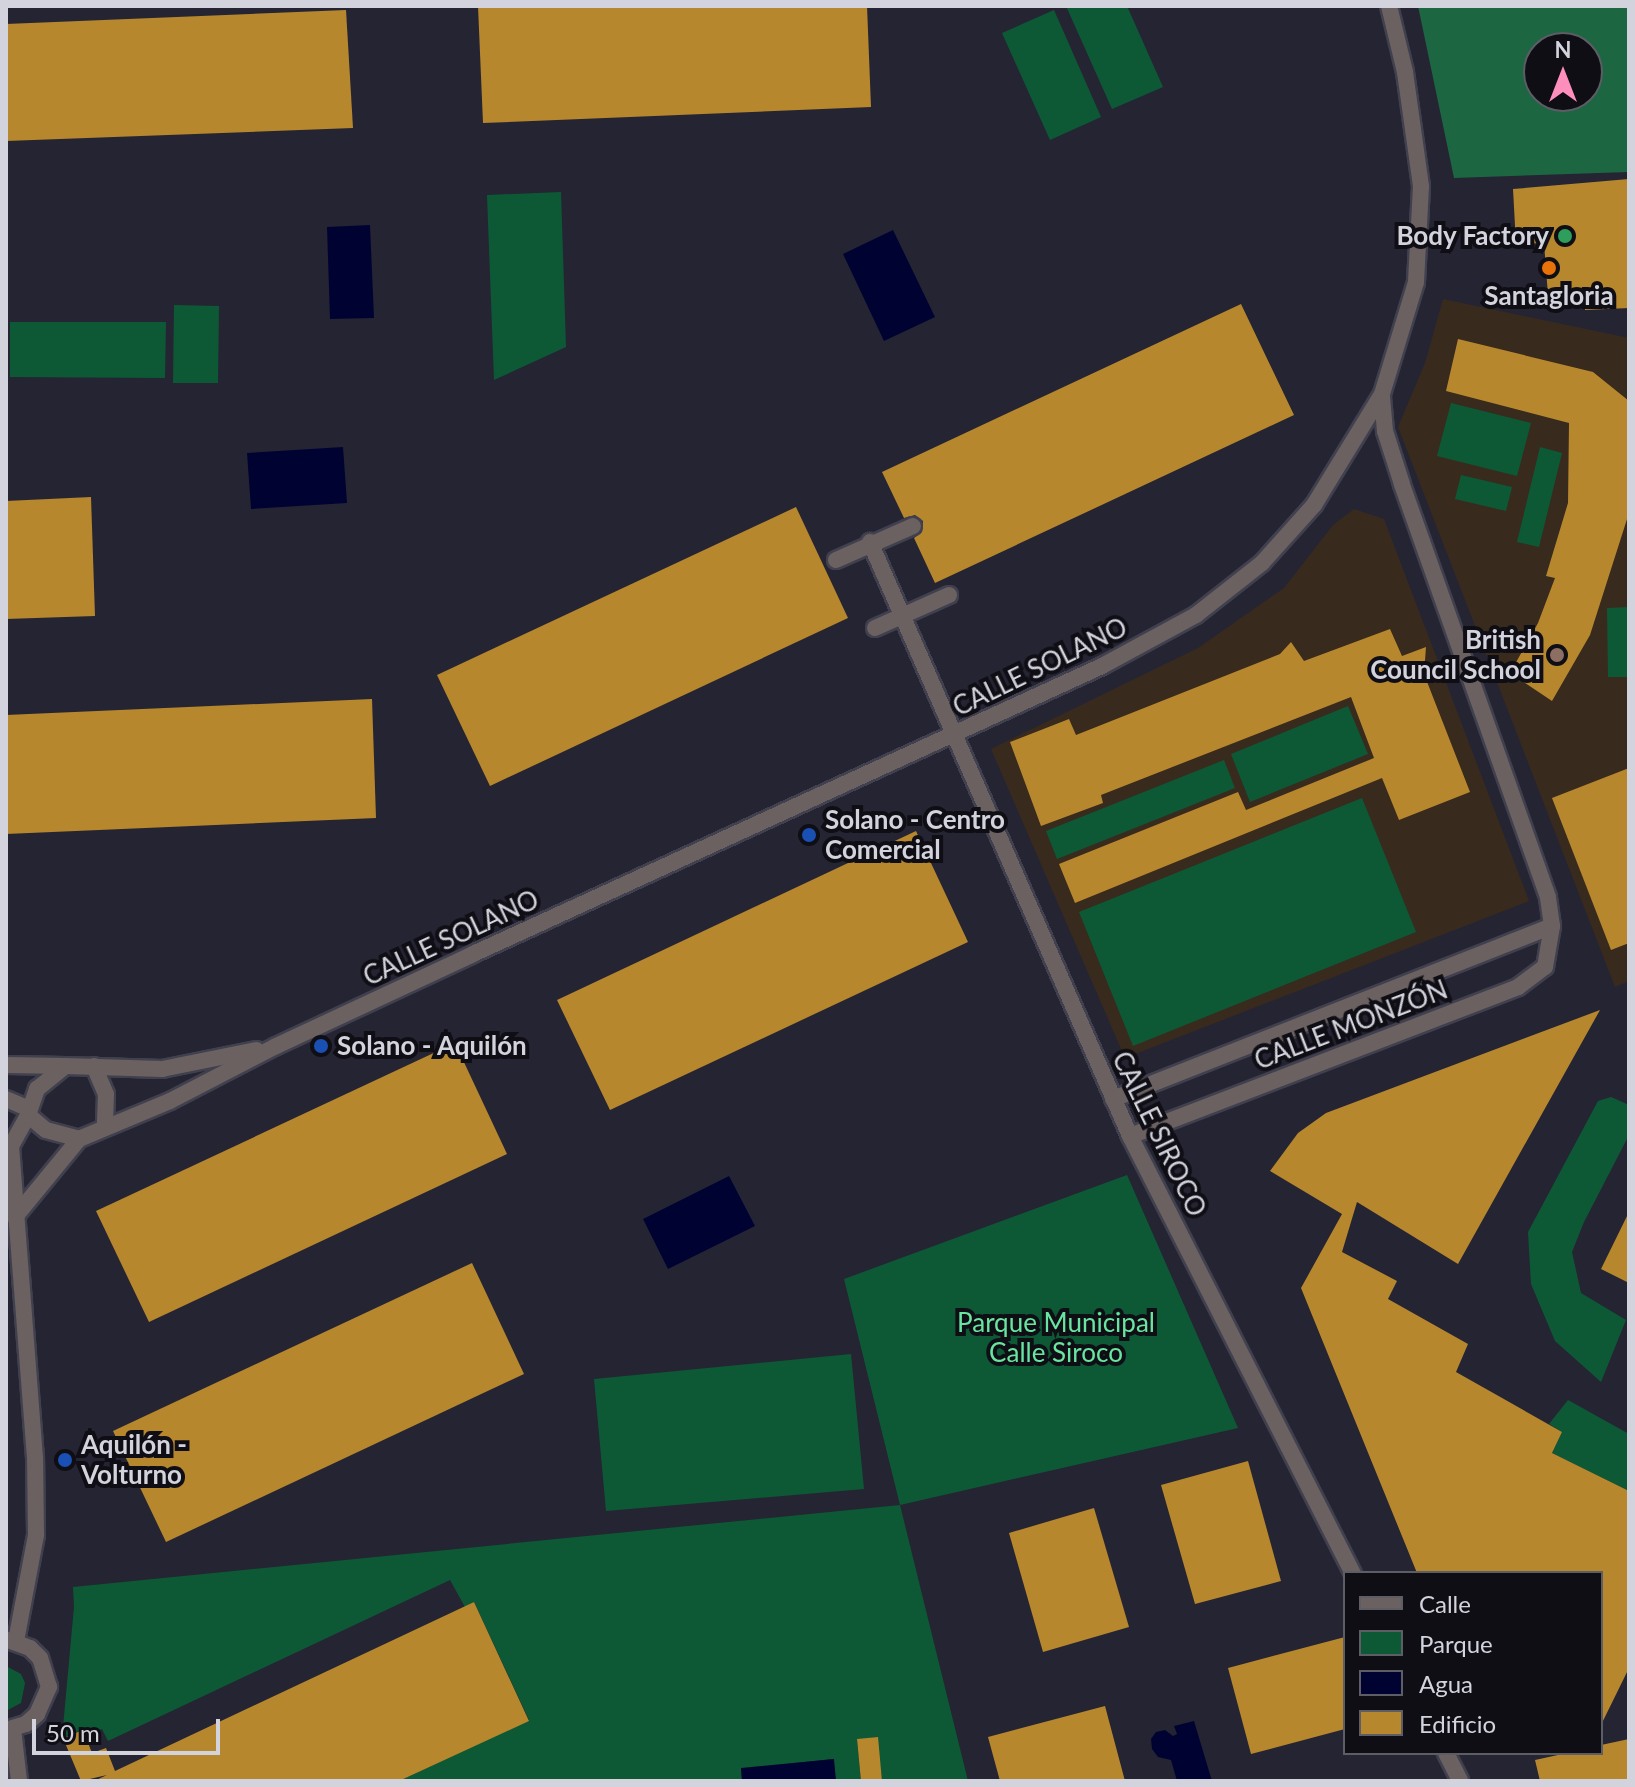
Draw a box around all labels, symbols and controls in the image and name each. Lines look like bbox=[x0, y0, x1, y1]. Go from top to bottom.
north arrow bbox=[1523, 32, 1603, 112]
text: N bbox=[1555, 36, 1571, 63]
place label: Body Factory bbox=[1396, 220, 1549, 252]
marker: Body Factory bbox=[1556, 227, 1574, 245]
marker: Santagloria bbox=[1540, 259, 1558, 277]
place label: Santagloria bbox=[1484, 280, 1614, 312]
street label: CALLE SOLANO bbox=[948, 611, 1132, 723]
place label: British Council School bbox=[1370, 624, 1541, 686]
marker: British Council School bbox=[1548, 646, 1566, 664]
place label: Solano - Centro Comercial bbox=[825, 804, 1005, 866]
marker: Solano - Centro Comercial bbox=[800, 826, 818, 844]
street label: CALLE SOLANO bbox=[358, 884, 544, 992]
street label: CALLE MONZÓN bbox=[1250, 974, 1452, 1076]
place label: Solano - Aquilón bbox=[337, 1030, 528, 1062]
marker: Solano - Aquilón bbox=[312, 1037, 330, 1055]
street label: CALLE SIROCO bbox=[1106, 1047, 1212, 1221]
park label: Parque Municipal Calle Siroco bbox=[957, 1307, 1155, 1368]
place label: Aquilón - Volturno bbox=[81, 1429, 187, 1490]
marker: Aquilón - Volturno bbox=[56, 1451, 74, 1469]
legend bbox=[1343, 1571, 1603, 1755]
text: Calle bbox=[1419, 1589, 1471, 1618]
text: Parque bbox=[1419, 1629, 1493, 1658]
text: Agua bbox=[1419, 1669, 1473, 1698]
scale bar bbox=[36, 1703, 224, 1753]
text: Edificio bbox=[1419, 1709, 1496, 1738]
text: 50 m bbox=[46, 1718, 100, 1747]

